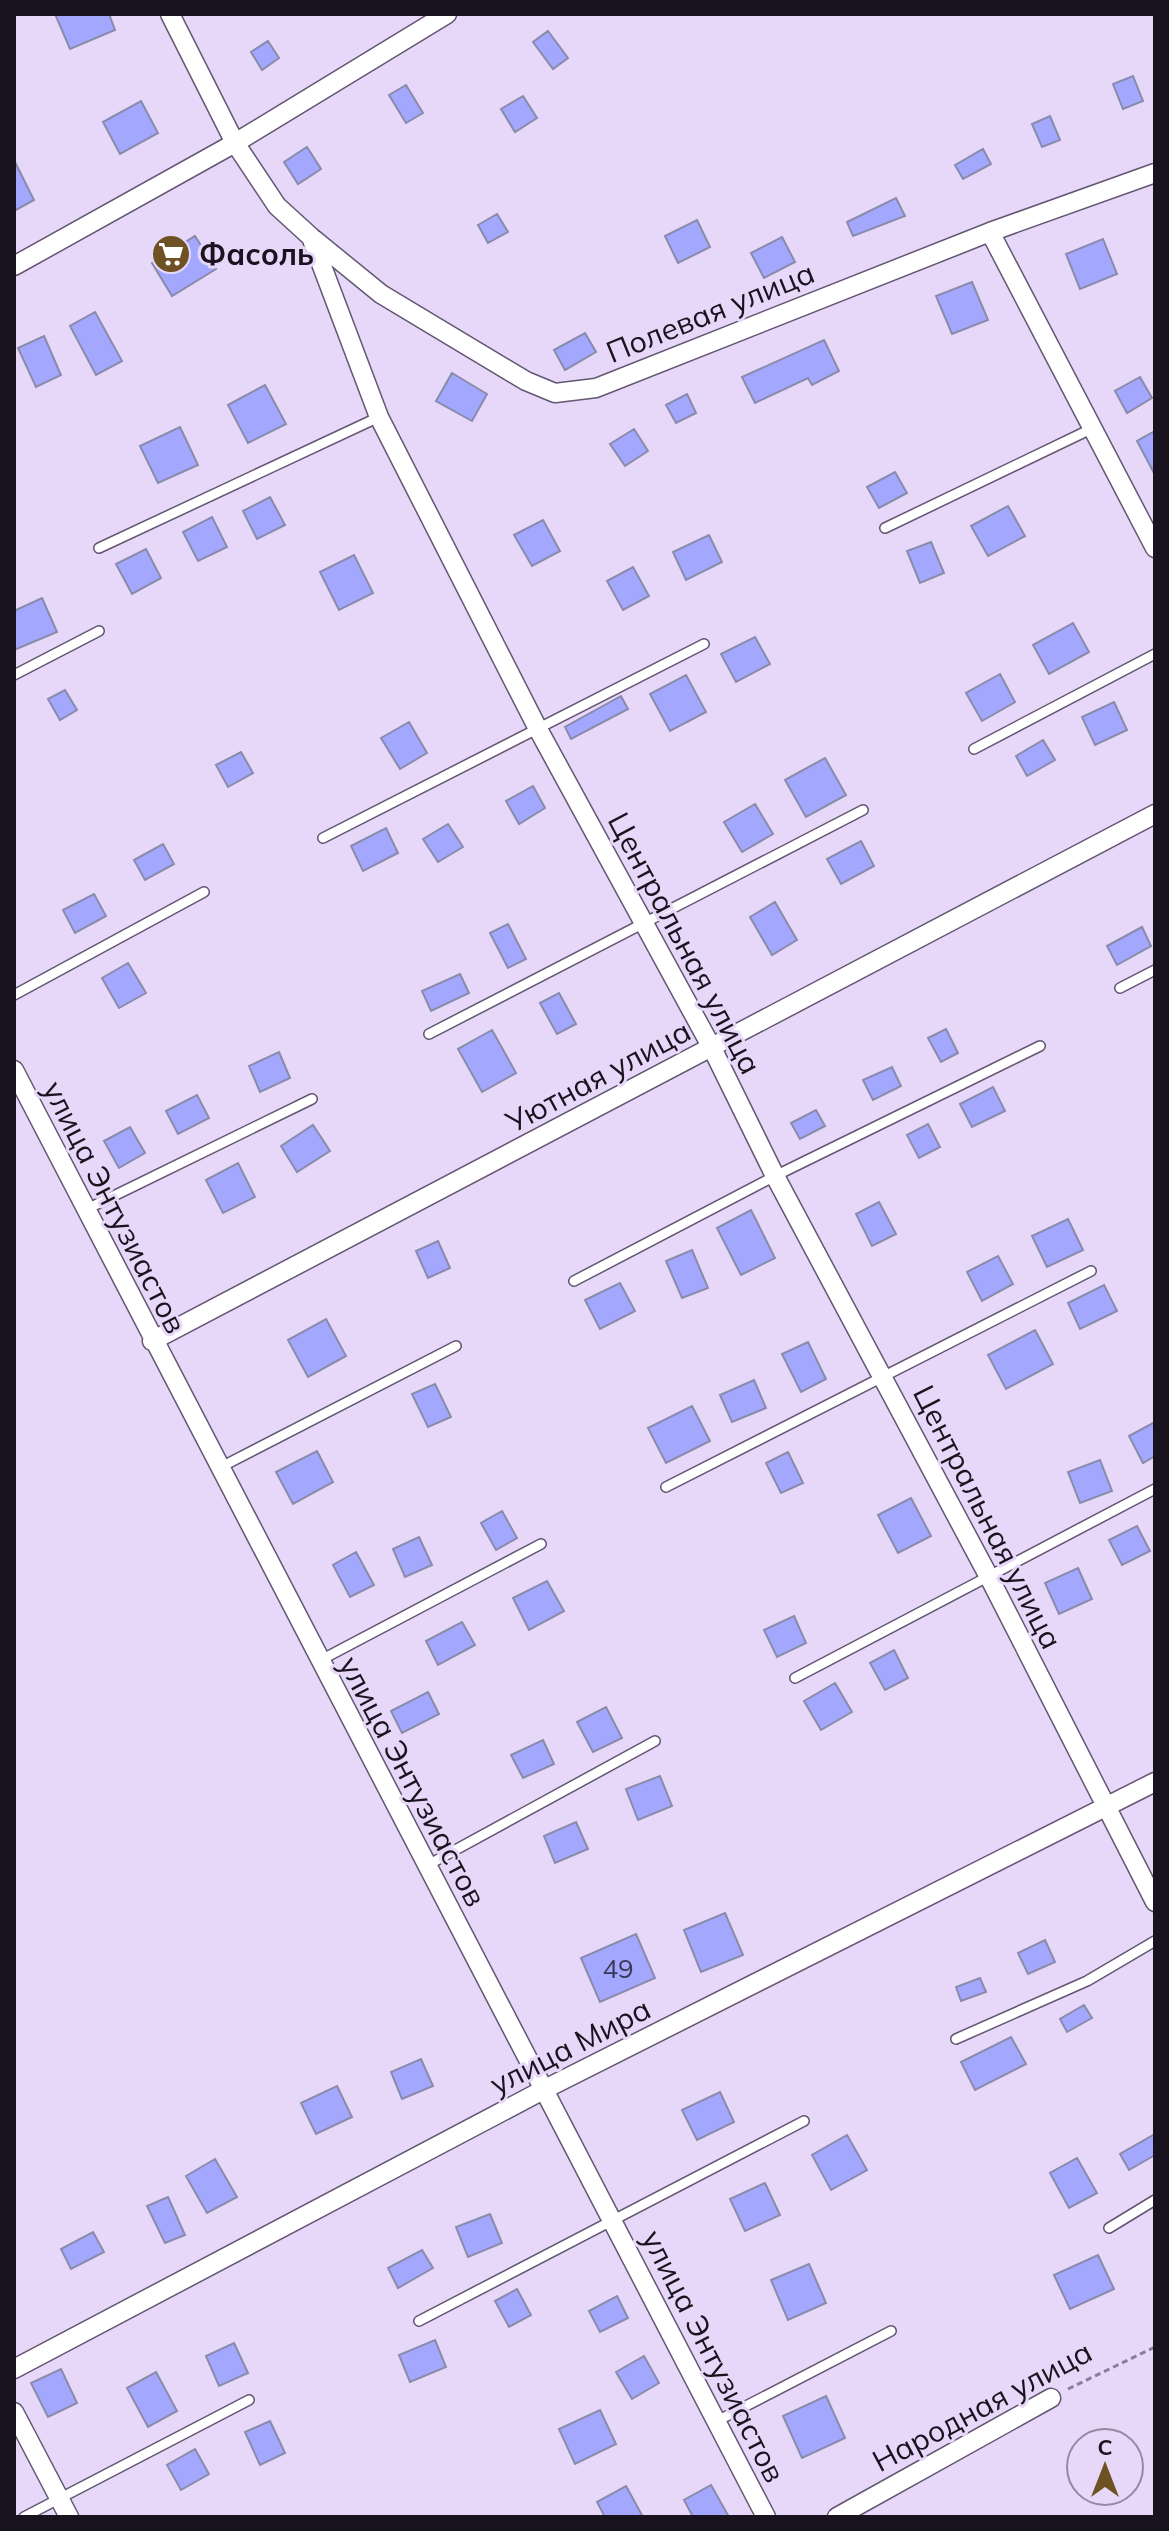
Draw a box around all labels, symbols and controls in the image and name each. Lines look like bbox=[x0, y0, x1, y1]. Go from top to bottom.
supermarket icon: Фасоль bbox=[150, 233, 192, 275]
place label: Фасоль bbox=[199, 235, 314, 273]
street label: Полевая улица bbox=[600, 253, 820, 371]
street label: Центральная улица bbox=[600, 806, 770, 1080]
street label: Уютная улица bbox=[498, 1011, 697, 1141]
street label: улица Энтузиастов bbox=[35, 1074, 195, 1340]
street label: Центральная улица bbox=[905, 1379, 1071, 1655]
street label: улица Энтузиастов bbox=[331, 1649, 495, 1913]
house number: 49 bbox=[602, 1952, 634, 1985]
street label: улица Мира bbox=[483, 1989, 657, 2103]
street label: улица Энтузиастов bbox=[634, 2223, 794, 2489]
street label: Народная улица bbox=[866, 2332, 1098, 2480]
north arrow bbox=[1065, 2427, 1145, 2507]
text: С bbox=[1097, 2433, 1113, 2461]

